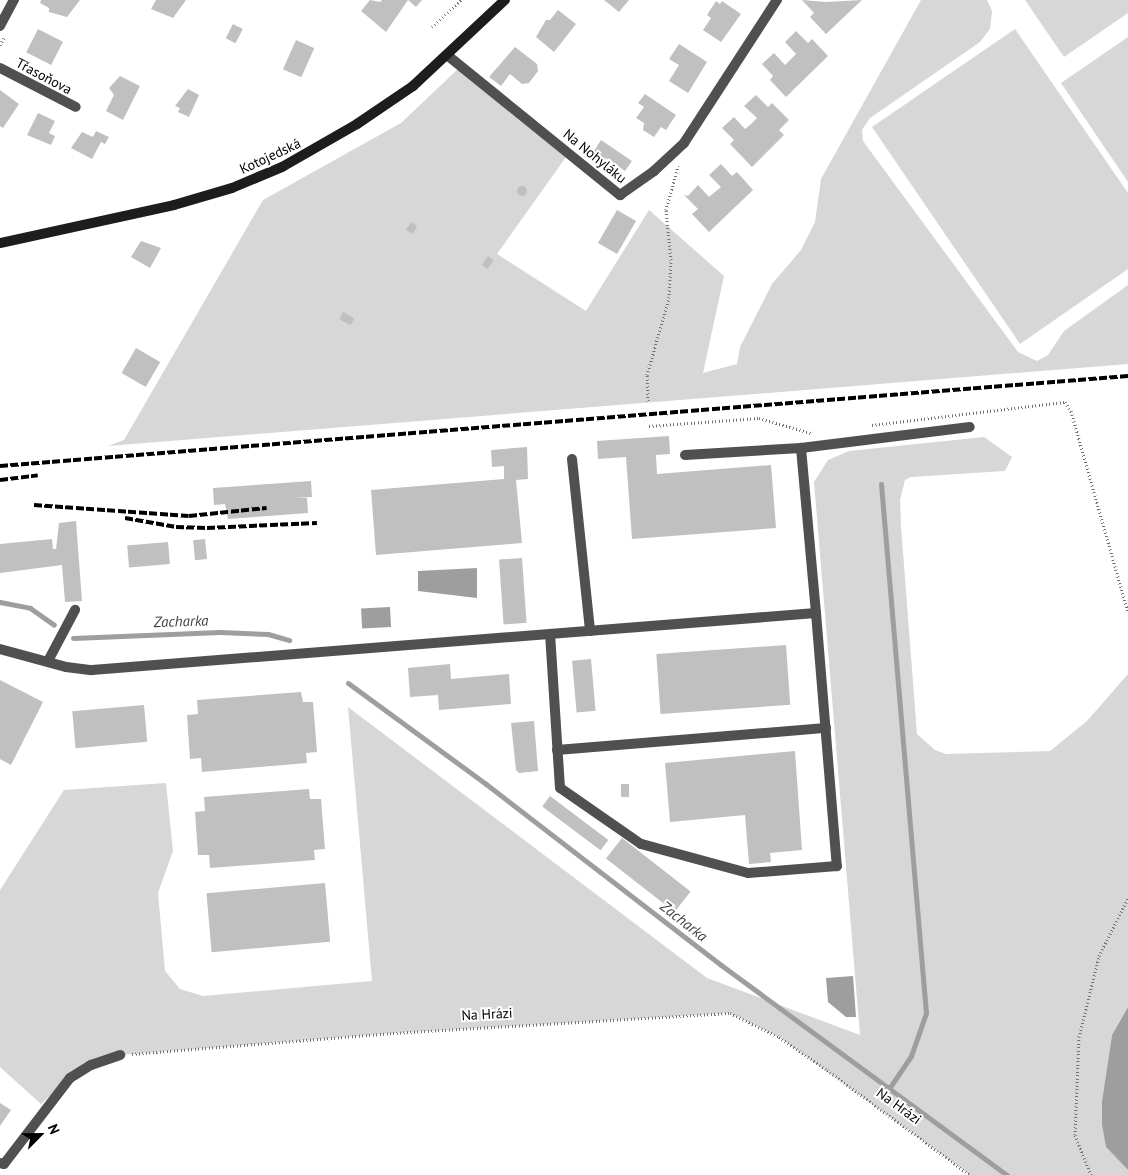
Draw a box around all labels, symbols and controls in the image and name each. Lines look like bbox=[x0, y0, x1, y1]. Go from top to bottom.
street label: Třasoňova bbox=[13, 54, 75, 98]
street label: Na Nohyláku bbox=[560, 125, 630, 187]
street label: Kotojedská bbox=[237, 135, 303, 177]
water label: Zacharka bbox=[153, 611, 209, 631]
water label: Zacharka bbox=[657, 897, 711, 945]
street label: Na Hrázi bbox=[461, 1004, 513, 1024]
street label: Na Hrázi bbox=[873, 1084, 925, 1128]
north arrow bbox=[15, 1110, 65, 1160]
text: N bbox=[44, 1121, 64, 1137]

